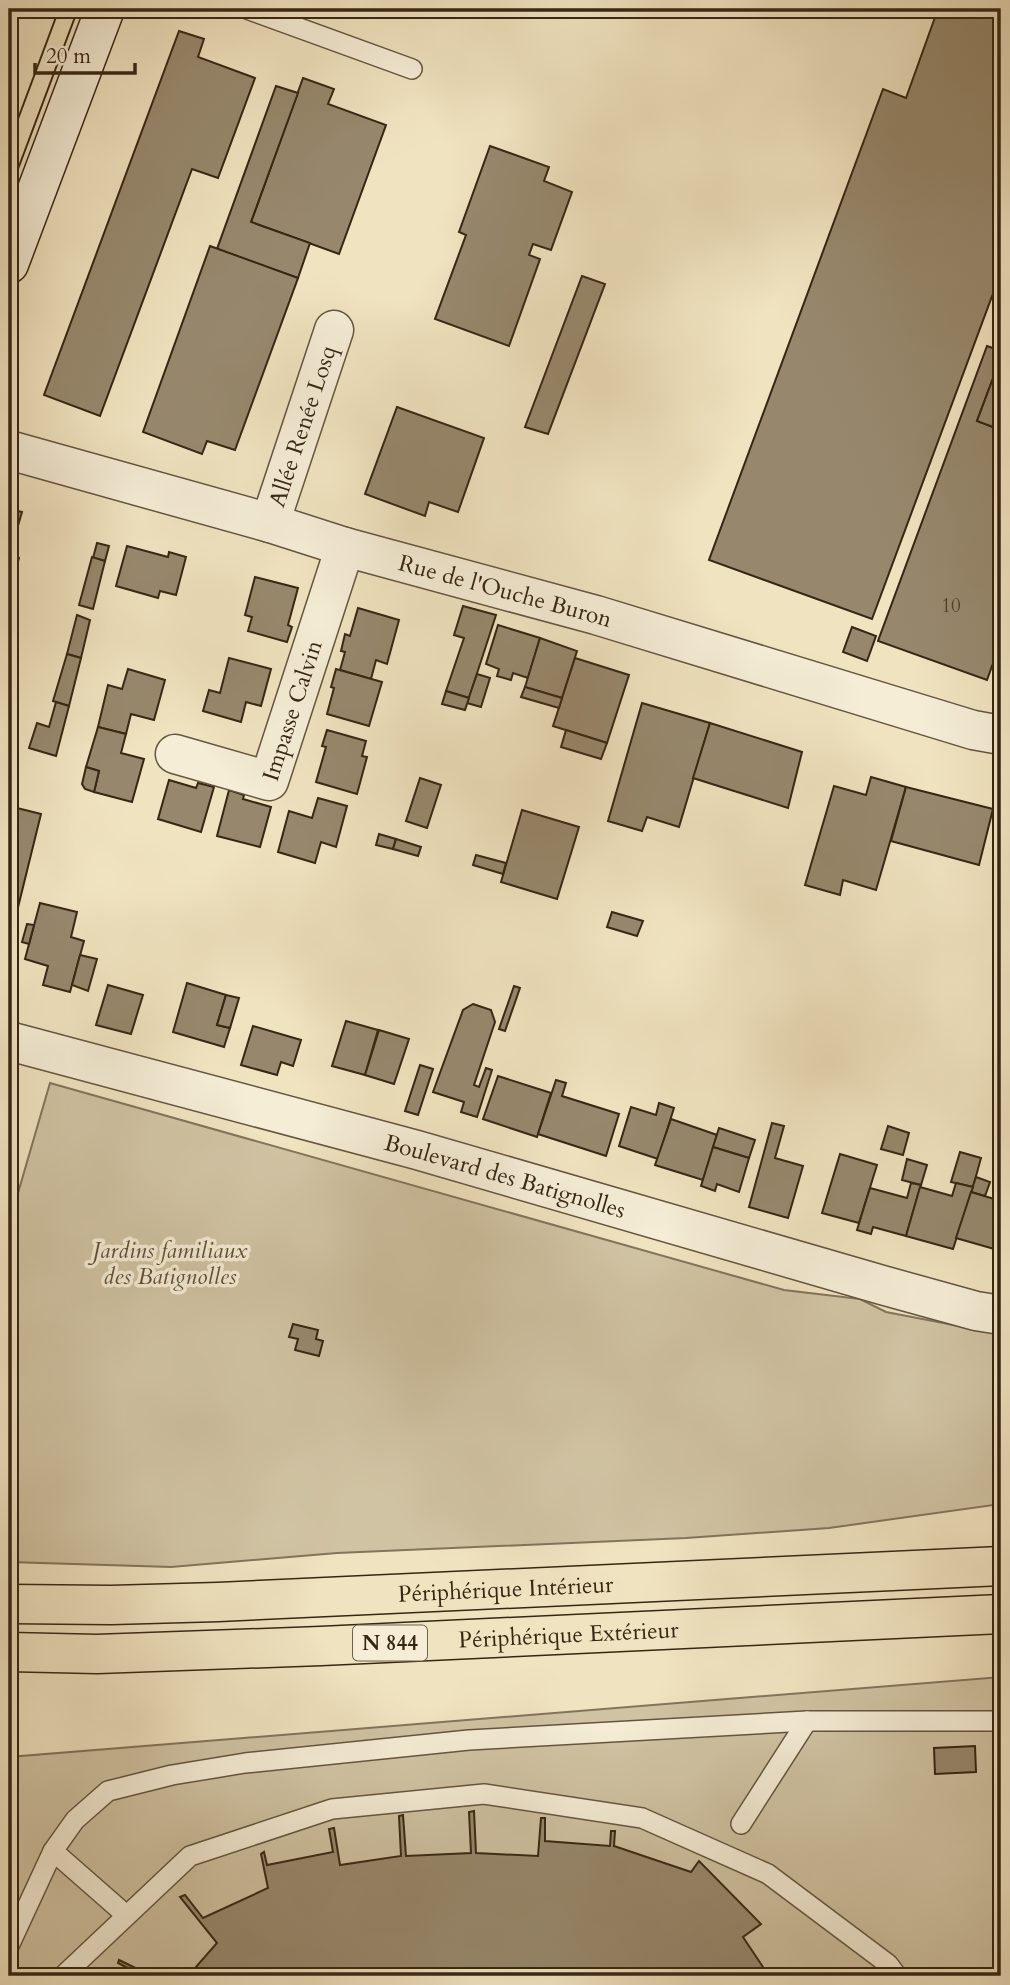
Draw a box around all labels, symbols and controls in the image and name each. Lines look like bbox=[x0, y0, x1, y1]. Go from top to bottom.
scale bar bbox=[35, 32, 135, 76]
text: 20 m bbox=[46, 42, 91, 71]
street label: Allée Renée Losq bbox=[261, 341, 343, 511]
street label: Rue de l'Ouche Buron bbox=[395, 547, 616, 634]
house number: 10 bbox=[941, 593, 961, 619]
street label: Impasse Calvin bbox=[255, 636, 329, 785]
street label: Boulevard des Batignolles bbox=[381, 1126, 629, 1225]
park label: Jardins familiaux des Batignolles bbox=[88, 1235, 248, 1292]
street label: Périphérique Intérieur bbox=[397, 1568, 615, 1609]
street label: Périphérique Extérieur bbox=[458, 1614, 680, 1655]
road number: N 844 bbox=[353, 1626, 427, 1660]

